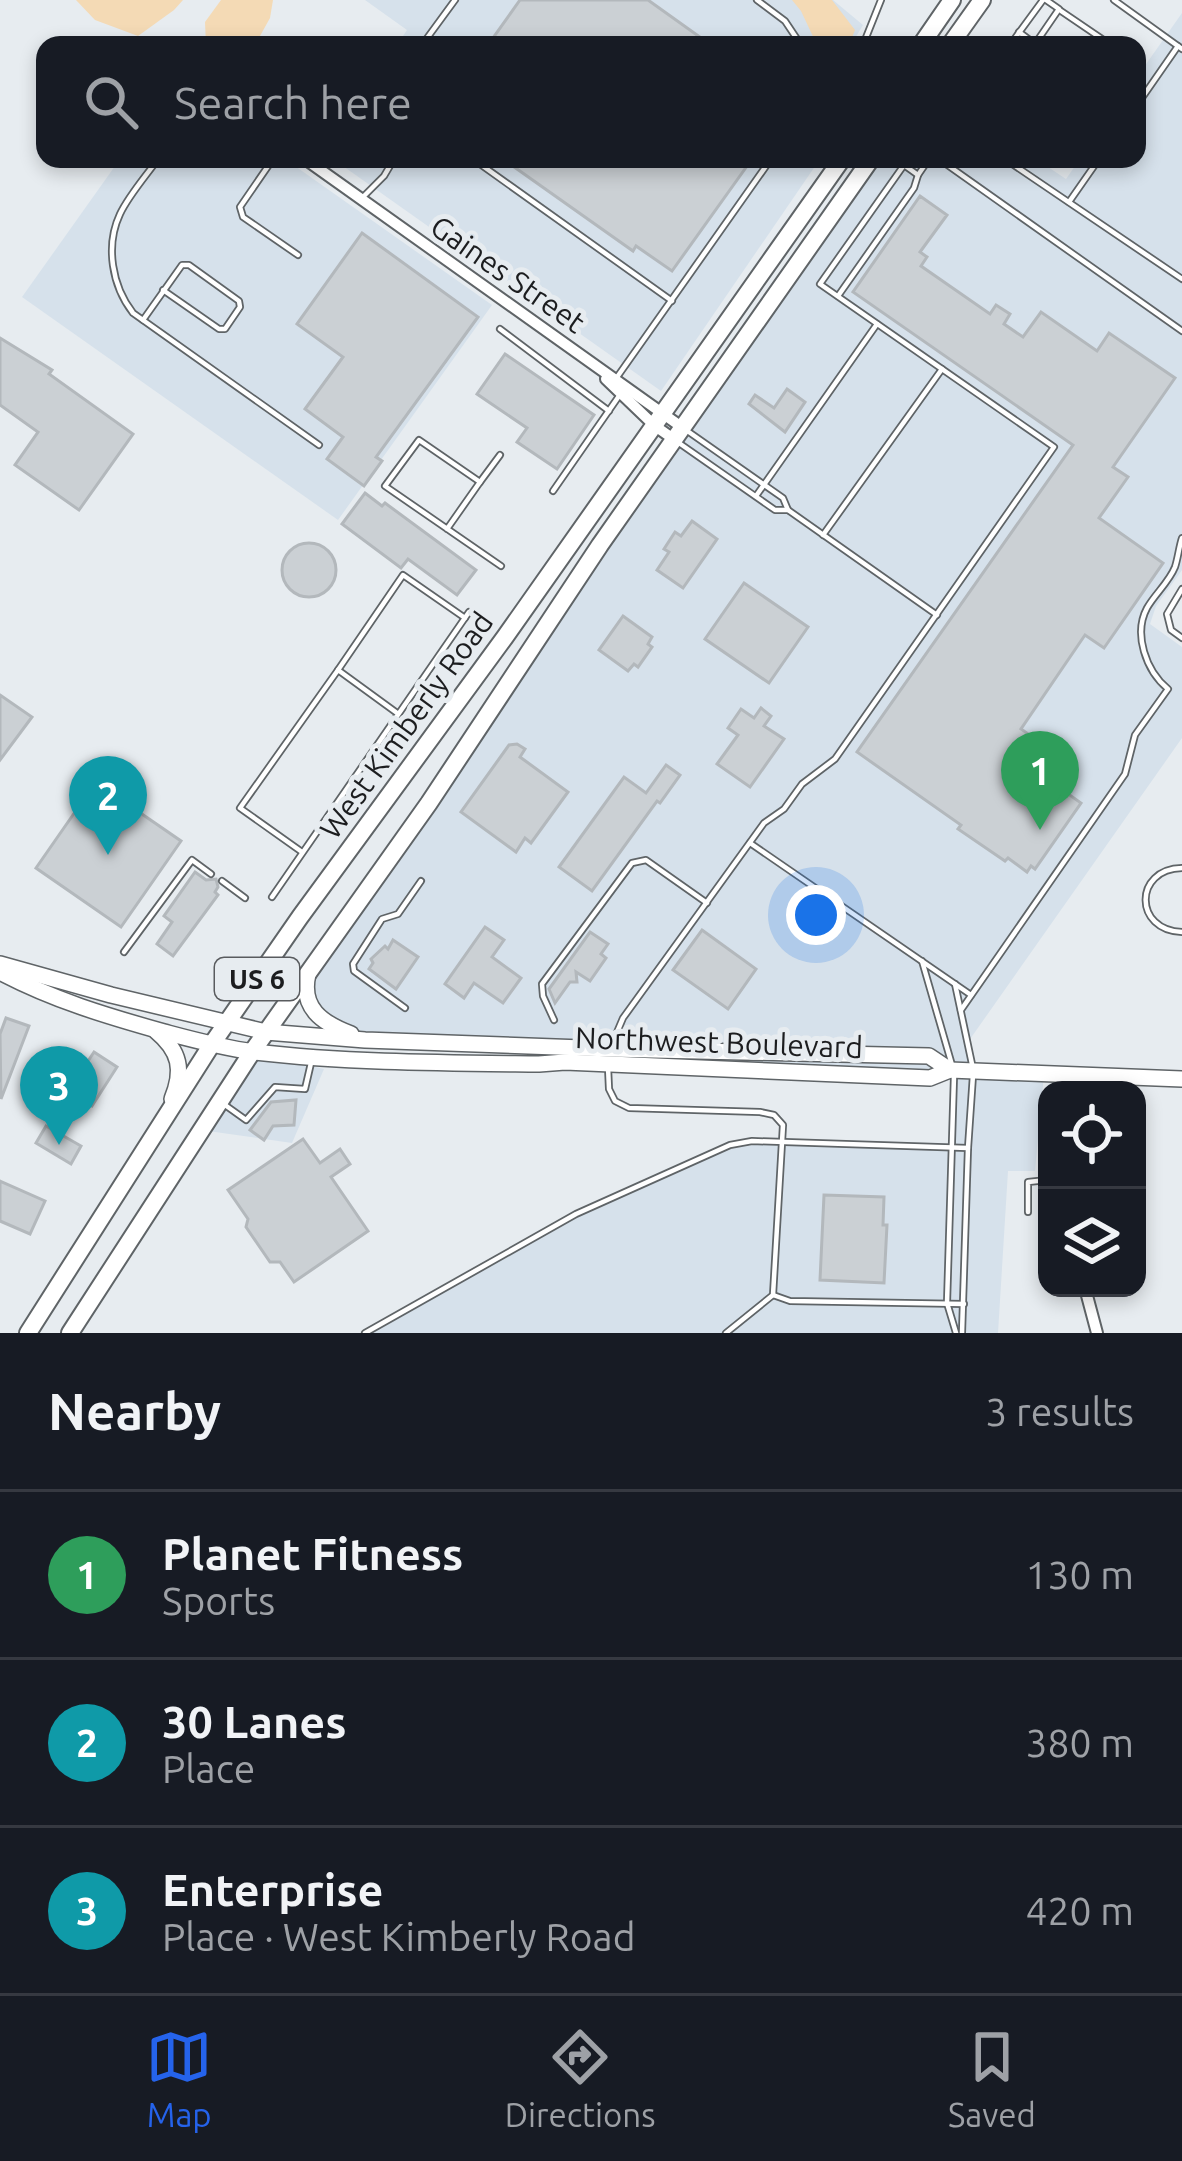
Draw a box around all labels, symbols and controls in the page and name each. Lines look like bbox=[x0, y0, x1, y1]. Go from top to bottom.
search box bbox=[36, 36, 1146, 168]
icon: search bbox=[78, 69, 144, 135]
text: Search here bbox=[174, 77, 412, 128]
street label: Gaines Street bbox=[425, 208, 592, 340]
street label: West Kimberly Road bbox=[312, 605, 500, 845]
pin: 1 bbox=[1001, 731, 1079, 830]
pin: 2 bbox=[69, 756, 147, 855]
your location bbox=[786, 885, 846, 945]
road number: US 6 bbox=[215, 958, 299, 1000]
street label: Northwest Boulevard bbox=[575, 1020, 863, 1064]
pin: 3 bbox=[20, 1046, 98, 1145]
map controls bbox=[1038, 1081, 1146, 1297]
button: locate bbox=[1038, 1081, 1146, 1189]
button: layers bbox=[1038, 1189, 1146, 1297]
text: Nearby bbox=[48, 1382, 221, 1440]
text: 3 results bbox=[985, 1390, 1134, 1433]
text: Planet Fitness bbox=[162, 1528, 463, 1579]
text: 1 bbox=[76, 1553, 98, 1596]
text: 130 m bbox=[1025, 1553, 1134, 1596]
text: Sports bbox=[162, 1579, 275, 1622]
text: 30 Lanes bbox=[162, 1696, 347, 1747]
text: 2 bbox=[76, 1721, 98, 1764]
text: 380 m bbox=[1025, 1721, 1134, 1764]
text: Place bbox=[162, 1747, 255, 1790]
text: Enterprise bbox=[162, 1864, 383, 1915]
text: 3 bbox=[76, 1889, 98, 1932]
text: 420 m bbox=[1025, 1889, 1134, 1932]
text: Place · West Kimberly Road bbox=[162, 1915, 635, 1958]
tab: Map bbox=[146, 2024, 212, 2133]
tab: Directions bbox=[505, 2024, 655, 2133]
tab: Saved bbox=[948, 2024, 1036, 2133]

